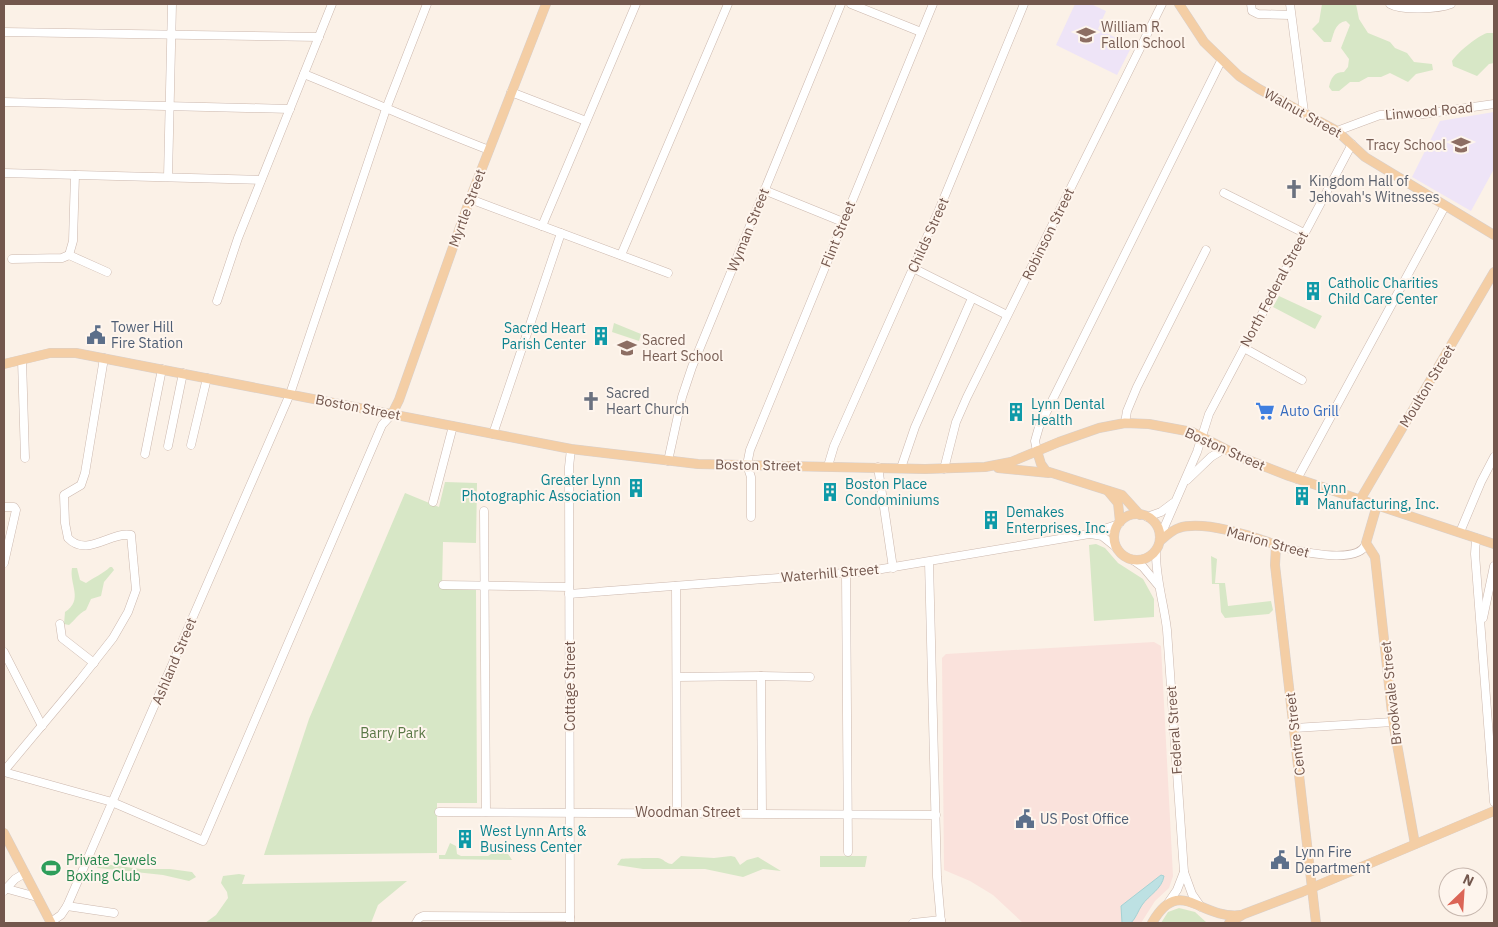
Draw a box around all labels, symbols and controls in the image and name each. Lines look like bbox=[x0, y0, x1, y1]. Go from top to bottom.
place label: William R. Fallon School bbox=[1101, 18, 1185, 52]
school or university icon: William R. Fallon School bbox=[1075, 24, 1097, 46]
street label: Walnut Street bbox=[1261, 84, 1345, 142]
street label: Linwood Road bbox=[1384, 98, 1474, 124]
school or university icon: Tracy School bbox=[1450, 134, 1472, 156]
place label: Tracy School bbox=[1366, 136, 1446, 154]
street label: Myrtle Street bbox=[445, 166, 489, 249]
place label: Kingdom Hall of Jehovah's Witnesses bbox=[1309, 172, 1440, 206]
church icon: Kingdom Hall of Jehovah's Witnesses bbox=[1283, 178, 1305, 200]
street label: Wyman Street bbox=[723, 185, 773, 275]
street label: Robinson Street bbox=[1018, 185, 1078, 283]
street label: Childs Street bbox=[903, 194, 953, 275]
street label: Flint Street bbox=[817, 198, 859, 270]
street label: North Federal Street bbox=[1236, 228, 1312, 350]
place label: Catholic Charities Child Care Center bbox=[1328, 274, 1438, 308]
building icon: Catholic Charities Child Care Center bbox=[1302, 280, 1324, 302]
place label: Tower Hill Fire Station bbox=[111, 318, 183, 352]
place label: Sacred Heart Parish Center bbox=[501, 319, 586, 353]
public building icon: Tower Hill Fire Station bbox=[85, 324, 107, 346]
building icon: Sacred Heart Parish Center bbox=[590, 325, 612, 347]
place label: Sacred Heart School bbox=[642, 331, 723, 365]
school or university icon: Sacred Heart School bbox=[616, 337, 638, 359]
street label: Moulton Street bbox=[1395, 341, 1459, 431]
place label: Sacred Heart Church bbox=[606, 384, 689, 418]
street label: Boston Street bbox=[314, 390, 402, 424]
church icon: Sacred Heart Church bbox=[580, 390, 602, 412]
place label: Lynn Dental Health bbox=[1031, 395, 1105, 429]
supermarket icon: Auto Grill bbox=[1254, 400, 1276, 422]
building icon: Lynn Dental Health bbox=[1005, 401, 1027, 423]
place label: Auto Grill bbox=[1280, 402, 1339, 420]
street label: Boston Street bbox=[1182, 423, 1268, 475]
street label: Boston Street bbox=[715, 455, 801, 475]
place label: Greater Lynn Photographic Association bbox=[462, 471, 621, 505]
place label: Boston Place Condominiums bbox=[845, 475, 940, 509]
building icon: Greater Lynn Photographic Association bbox=[625, 477, 647, 499]
place label: Lynn Manufacturing, Inc. bbox=[1317, 479, 1439, 513]
building icon: Boston Place Condominiums bbox=[819, 481, 841, 503]
building icon: Lynn Manufacturing, Inc. bbox=[1291, 485, 1313, 507]
place label: Demakes Enterprises, Inc. bbox=[1006, 503, 1109, 537]
building icon: Demakes Enterprises, Inc. bbox=[980, 509, 1002, 531]
street label: Marion Street bbox=[1225, 522, 1311, 562]
street label: Waterhill Street bbox=[780, 560, 880, 586]
street label: Ashland Street bbox=[148, 615, 200, 707]
street label: Brookvale Street bbox=[1377, 640, 1405, 746]
street label: Cottage Street bbox=[561, 641, 579, 731]
street label: Federal Street bbox=[1162, 685, 1186, 775]
street label: Centre Street bbox=[1281, 691, 1309, 777]
park label: Barry Park bbox=[360, 724, 426, 742]
street label: Woodman Street bbox=[635, 803, 741, 821]
public building icon: US Post Office bbox=[1014, 808, 1036, 830]
place label: US Post Office bbox=[1040, 810, 1129, 828]
place label: West Lynn Arts & Business Center bbox=[480, 822, 587, 856]
building icon: West Lynn Arts & Business Center bbox=[454, 828, 476, 850]
place label: Lynn Fire Department bbox=[1295, 843, 1371, 877]
public building icon: Lynn Fire Department bbox=[1269, 849, 1291, 871]
place label: Private Jewels Boxing Club bbox=[66, 851, 157, 885]
sports icon: Private Jewels Boxing Club bbox=[40, 857, 62, 879]
north arrow bbox=[1438, 867, 1488, 917]
text: N bbox=[1460, 870, 1477, 891]

